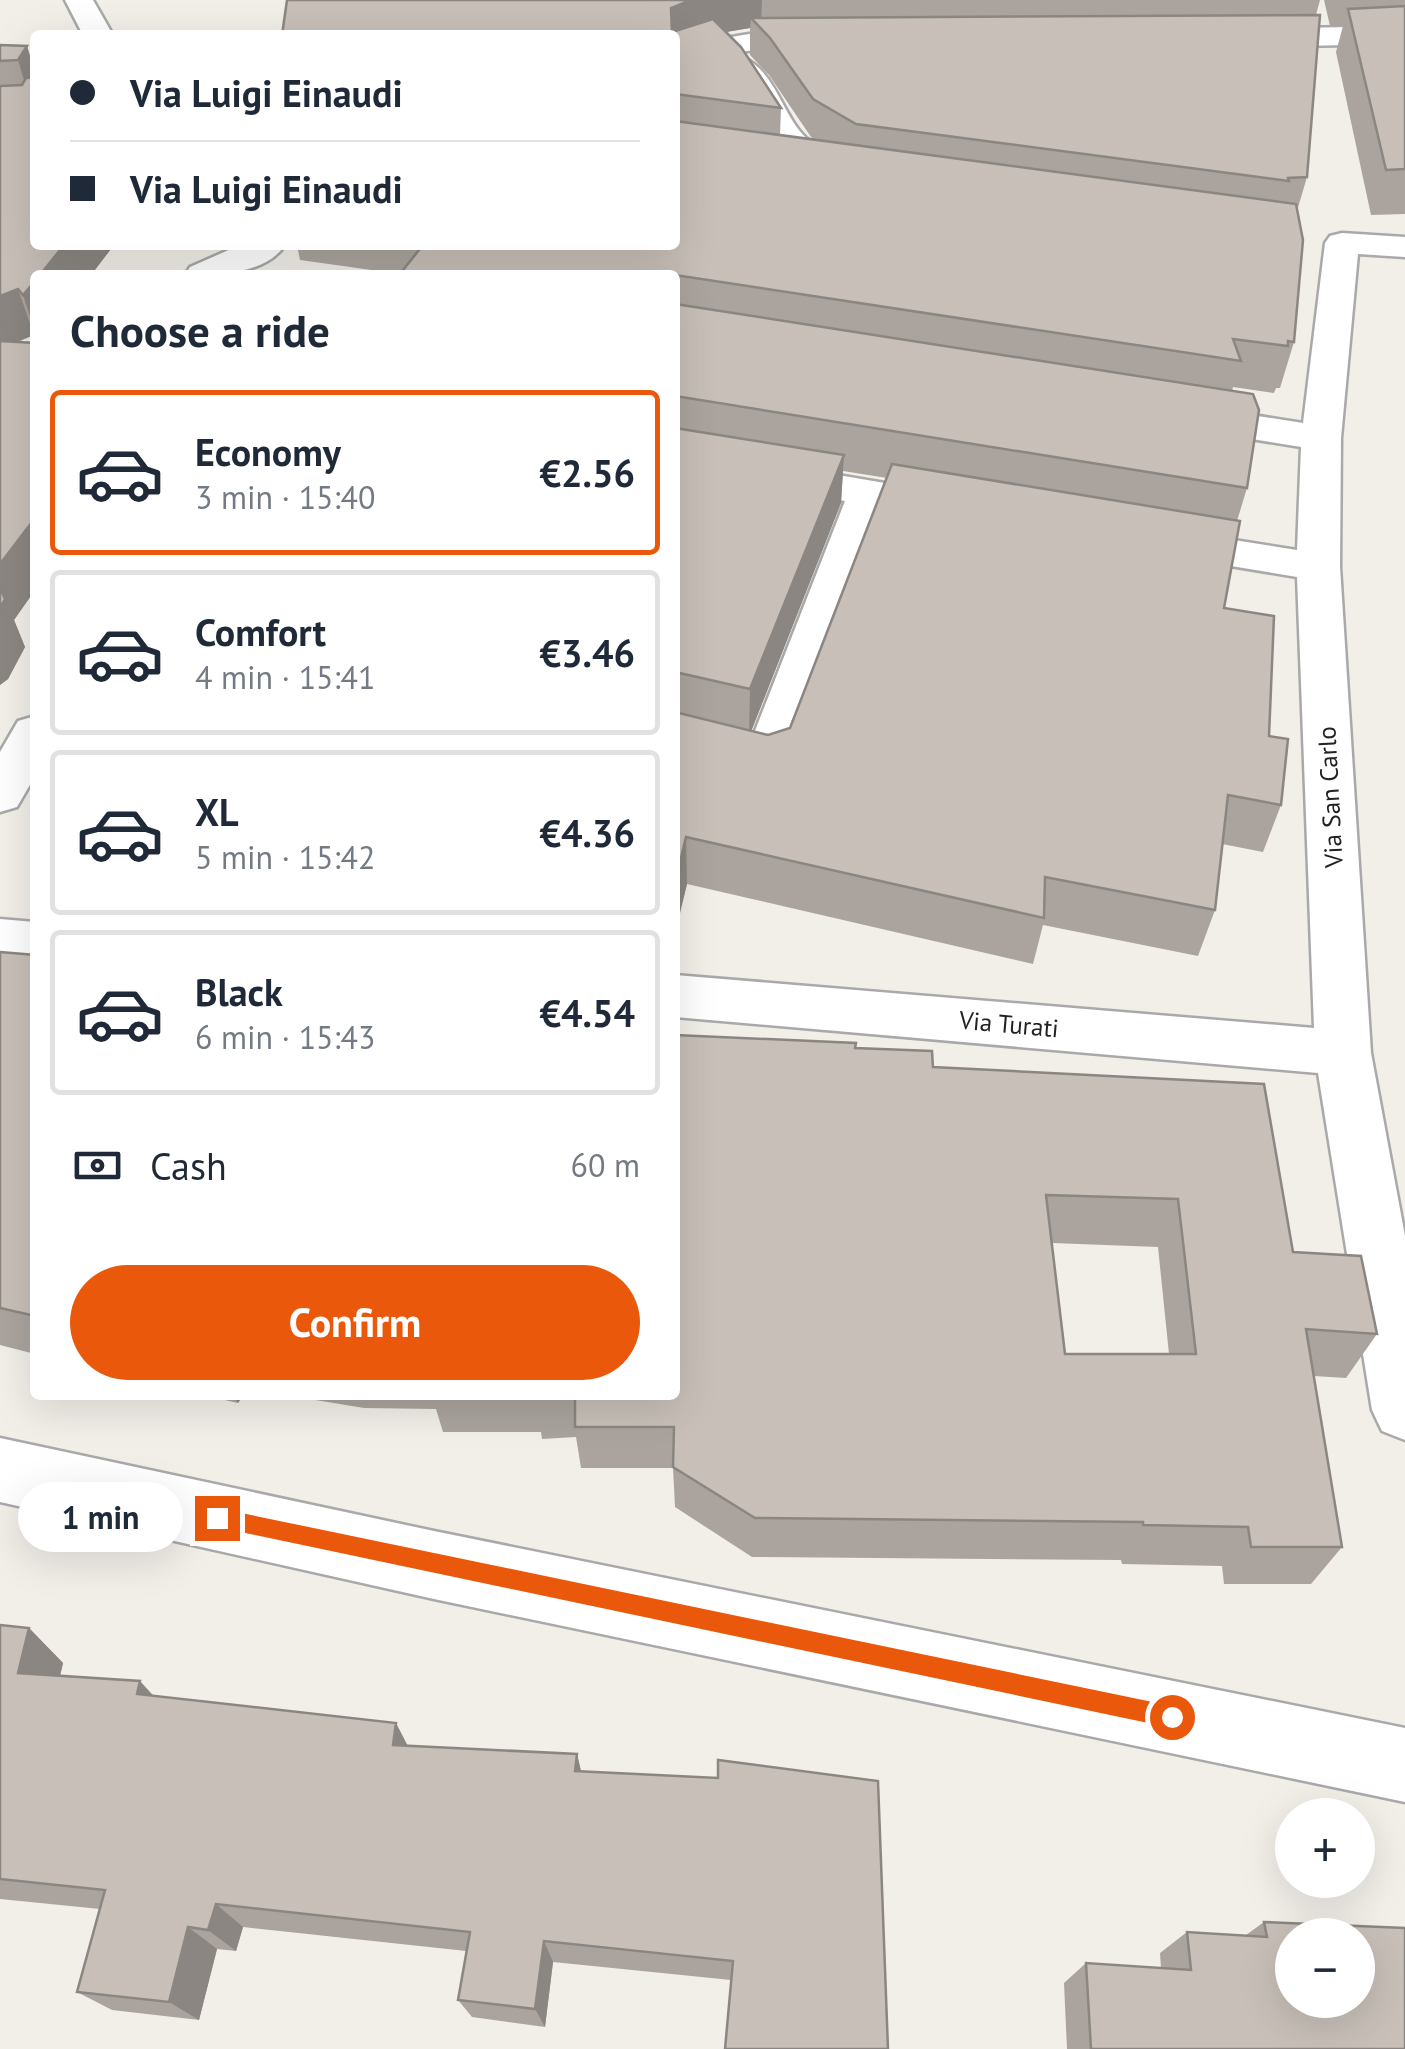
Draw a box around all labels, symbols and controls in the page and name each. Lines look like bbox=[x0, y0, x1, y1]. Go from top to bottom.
text: Via Luigi Einaudi bbox=[130, 68, 403, 117]
text: Via Luigi Einaudi bbox=[130, 164, 403, 213]
text: Choose a ride bbox=[70, 301, 330, 359]
text: Economy bbox=[195, 427, 341, 476]
icon: car bbox=[75, 428, 165, 518]
text: €2.56 bbox=[539, 448, 635, 497]
text: 3 min · 15:40 bbox=[195, 476, 375, 518]
text: Comfort bbox=[195, 607, 326, 656]
icon: car bbox=[75, 608, 165, 698]
text: €3.46 bbox=[539, 628, 635, 677]
text: 4 min · 15:41 bbox=[195, 656, 375, 698]
street label: Via San Carlo bbox=[1310, 726, 1350, 869]
text: XL bbox=[195, 787, 239, 836]
icon: car bbox=[75, 788, 165, 878]
text: €4.36 bbox=[539, 808, 635, 857]
text: 5 min · 15:42 bbox=[195, 836, 375, 878]
text: Black bbox=[195, 967, 283, 1016]
icon: car bbox=[75, 968, 165, 1058]
text: €4.54 bbox=[539, 988, 635, 1037]
street label: Via Turati bbox=[957, 1004, 1060, 1044]
text: 6 min · 15:43 bbox=[195, 1016, 375, 1058]
icon: cash bbox=[70, 1138, 125, 1193]
text: Cash bbox=[150, 1141, 227, 1190]
text: 60 m bbox=[571, 1144, 640, 1186]
button: Confirm bbox=[70, 1265, 640, 1380]
callout: 1 min bbox=[17, 1483, 182, 1553]
text: 1 min bbox=[61, 1496, 140, 1538]
route end bbox=[195, 1496, 240, 1541]
route start bbox=[1150, 1695, 1195, 1740]
map controls bbox=[1275, 1798, 1375, 2018]
button: + bbox=[1275, 1798, 1375, 1898]
button: − bbox=[1275, 1918, 1375, 2018]

